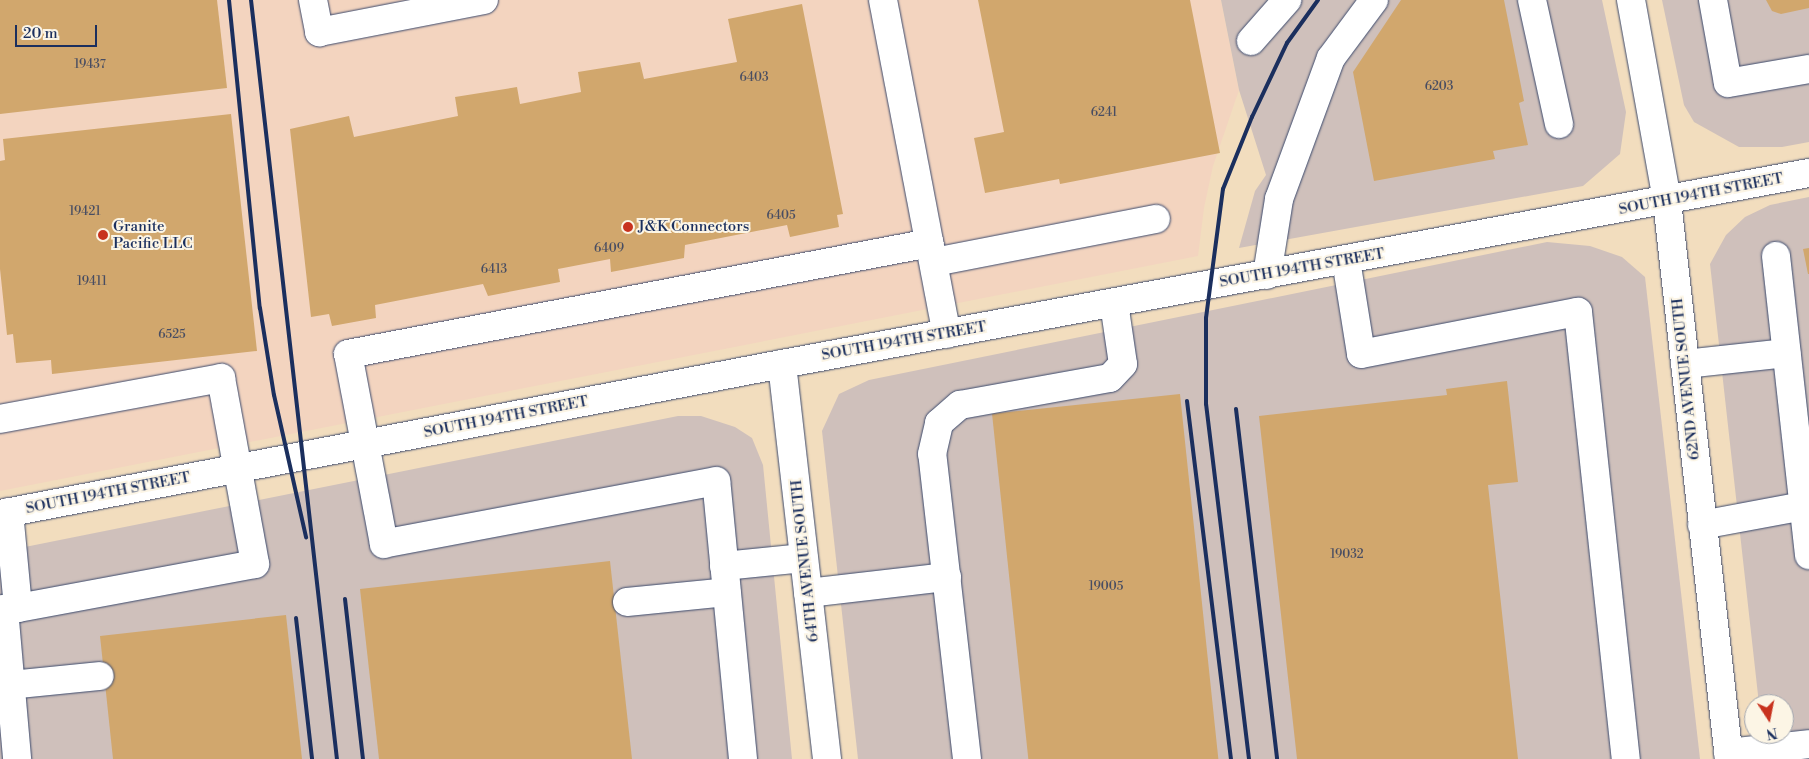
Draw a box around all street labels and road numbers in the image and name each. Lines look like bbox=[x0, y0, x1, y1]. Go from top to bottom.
street label: SOUTH 194TH STREET bbox=[1617, 169, 1785, 219]
street label: SOUTH 194TH STREET bbox=[1218, 245, 1386, 291]
street label: 62ND AVENUE SOUTH bbox=[1669, 297, 1703, 461]
street label: SOUTH 194TH STREET bbox=[820, 318, 988, 364]
street label: SOUTH 194TH STREET bbox=[422, 392, 590, 442]
street label: SOUTH 194TH STREET bbox=[24, 468, 192, 518]
street label: 64TH AVENUE SOUTH bbox=[788, 479, 822, 643]

